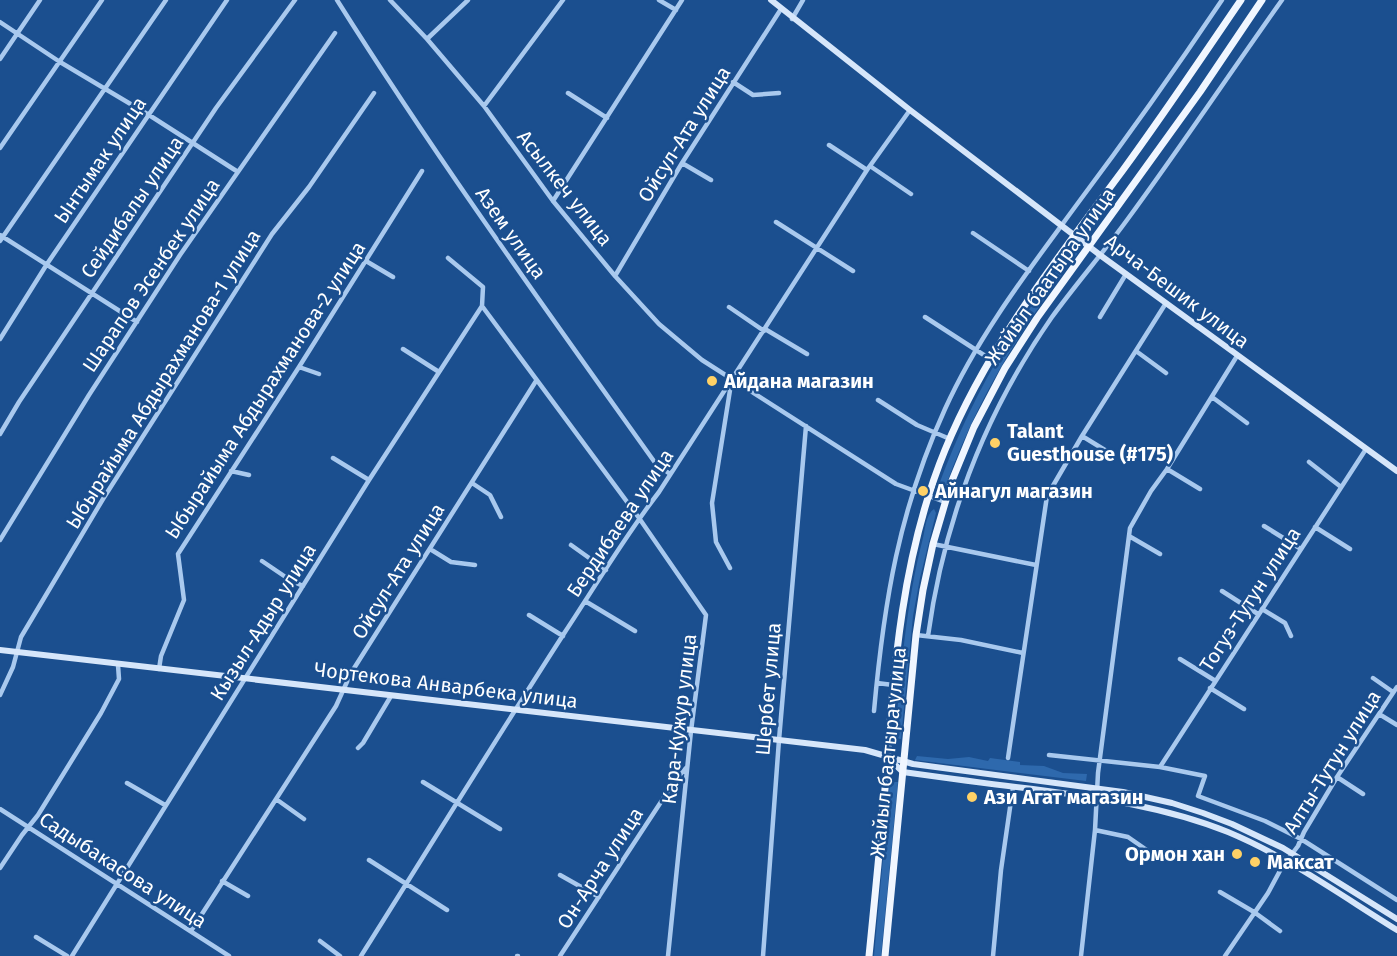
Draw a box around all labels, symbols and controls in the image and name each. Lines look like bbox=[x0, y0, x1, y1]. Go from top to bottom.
street label: Ойсул-Ата улица bbox=[633, 62, 735, 206]
street label: Ынтымак улица bbox=[49, 92, 151, 228]
street label: Асылкеч улица bbox=[512, 125, 618, 251]
street label: Сейдибалы улица bbox=[76, 131, 188, 283]
street label: Шарапов Эсенбек улица bbox=[77, 174, 225, 376]
street label: Азем улица bbox=[471, 182, 551, 284]
street label: Жайыл баатыра улица bbox=[980, 183, 1120, 369]
street label: Ыбырайыма Абдырахманова-1 улица bbox=[61, 225, 265, 533]
street label: Арча-Бешик улица bbox=[1100, 229, 1254, 353]
street label: Ыбырайыма Абдырахманова-2 улица bbox=[160, 237, 370, 543]
place label: Айдана магазин bbox=[723, 369, 874, 393]
marker: Айдана магазин bbox=[705, 374, 719, 388]
place label: Talant Guesthouse (#175) bbox=[1007, 419, 1174, 466]
marker: Talant Guesthouse (#175) bbox=[988, 436, 1002, 450]
street label: Бердибаева улица bbox=[562, 444, 678, 602]
place label: Айнагул магазин bbox=[934, 479, 1093, 503]
marker: Айнагул магазин bbox=[916, 484, 930, 498]
street label: Ойсул-Ата улица bbox=[347, 499, 449, 643]
street label: Тогуз-Тутун улица bbox=[1194, 522, 1306, 676]
street label: Кызыл-Адыр улица bbox=[205, 539, 321, 705]
street label: Шербет улица bbox=[750, 622, 786, 756]
street label: Кара-Кужур улица bbox=[657, 632, 701, 806]
street label: Жайыл баатыра улица bbox=[865, 646, 911, 858]
street label: Чортекова Анварбека улица bbox=[313, 657, 579, 713]
street label: Алты-Тутун улица bbox=[1278, 686, 1386, 838]
place label: Ази Агат магазин bbox=[983, 785, 1143, 809]
marker: Ази Агат магазин bbox=[965, 790, 979, 804]
street label: Он-Арча улица bbox=[552, 803, 648, 933]
street label: Садыбакасова улица bbox=[35, 807, 211, 933]
place label: Ормон хан bbox=[1125, 842, 1225, 866]
marker: Ормон хан bbox=[1230, 847, 1244, 861]
place label: Максат bbox=[1267, 850, 1334, 874]
marker: Максат bbox=[1248, 855, 1262, 869]

